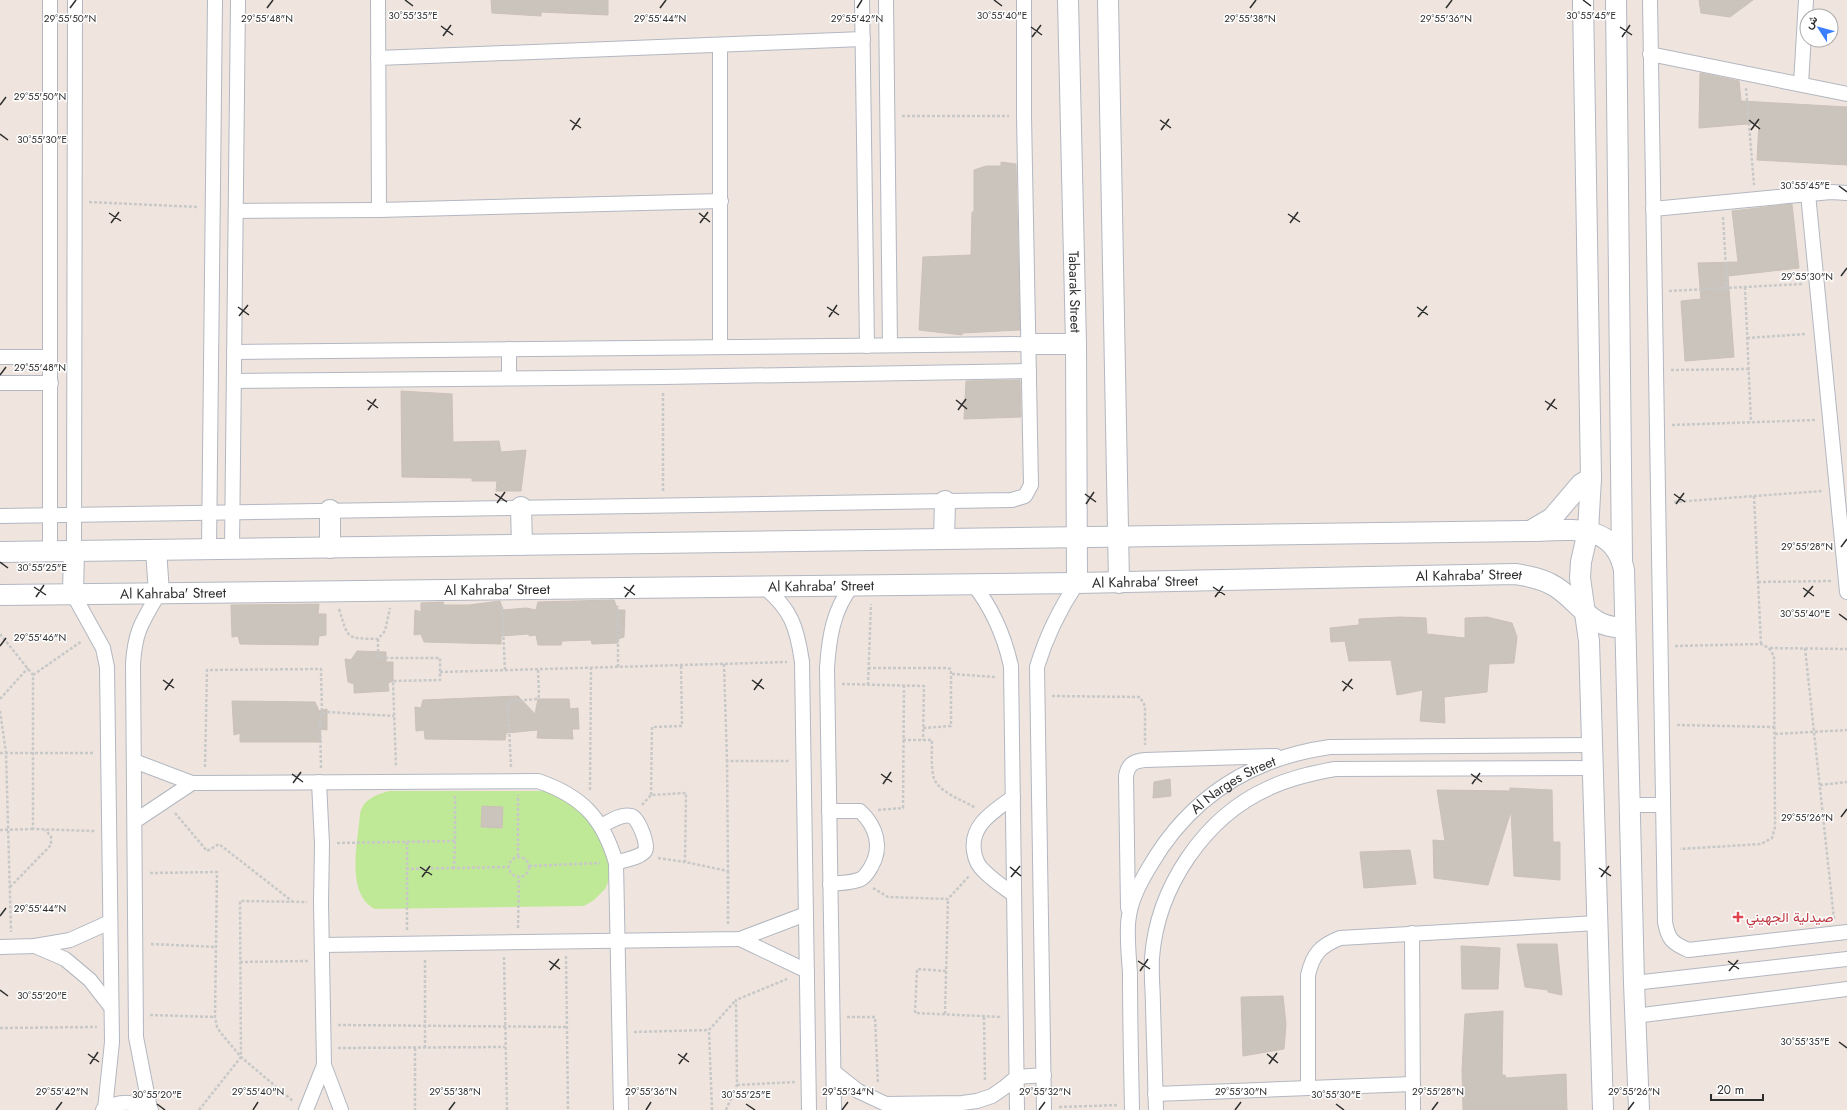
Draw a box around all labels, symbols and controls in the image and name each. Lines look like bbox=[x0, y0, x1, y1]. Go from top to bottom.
text: 30°55'35"E bbox=[388, 8, 438, 23]
text: 30°55'40"E bbox=[977, 8, 1027, 23]
text: 30°55'45"E bbox=[1566, 8, 1616, 23]
north arrow bbox=[1799, 8, 1839, 48]
text: 29°55'50"N bbox=[44, 11, 96, 26]
text: 29°55'48"N bbox=[241, 11, 293, 26]
text: 29°55'44"N bbox=[634, 11, 686, 26]
text: 29°55'42"N bbox=[831, 11, 883, 26]
text: 29°55'38"N bbox=[1224, 11, 1276, 26]
text: 29°55'36"N bbox=[1420, 11, 1472, 26]
text: ش bbox=[1801, 12, 1821, 32]
text: 29°55'50"N bbox=[14, 89, 66, 104]
text: 30°55'30"E bbox=[17, 132, 67, 147]
text: 30°55'45"E bbox=[1780, 178, 1830, 193]
street label: Tabarak Street bbox=[1064, 251, 1086, 334]
text: 29°55'30"N bbox=[1781, 269, 1833, 284]
text: 29°55'48"N bbox=[14, 360, 66, 375]
text: 29°55'28"N bbox=[1781, 539, 1833, 554]
text: 30°55'25"E bbox=[17, 560, 67, 575]
street label: Al Kahraba' Street bbox=[1416, 564, 1524, 586]
street label: Al Kahraba' Street bbox=[1092, 571, 1199, 593]
street label: Al Kahraba' Street bbox=[768, 575, 875, 596]
street label: Al Kahraba' Street bbox=[444, 579, 551, 600]
street label: Al Kahraba' Street bbox=[120, 582, 227, 604]
text: 30°55'40"E bbox=[1780, 606, 1830, 621]
text: 29°55'46"N bbox=[14, 630, 66, 645]
street label: Al Narges Street bbox=[1186, 751, 1279, 818]
text: 29°55'26"N bbox=[1781, 810, 1833, 825]
text: 29°55'44"N bbox=[14, 901, 66, 916]
place label: صيدلية الجهيني bbox=[1746, 907, 1834, 929]
marker: صيدلية الجهيني bbox=[1733, 912, 1743, 922]
text: 30°55'20"E bbox=[17, 988, 67, 1003]
text: 30°55'35"E bbox=[1780, 1034, 1830, 1049]
scale bar bbox=[1711, 1076, 1763, 1102]
text: 20 m bbox=[1717, 1081, 1744, 1099]
text: 29°55'42"N bbox=[36, 1084, 88, 1099]
text: 29°55'40"N bbox=[232, 1084, 284, 1099]
text: 29°55'38"N bbox=[429, 1084, 481, 1099]
text: 29°55'36"N bbox=[625, 1084, 677, 1099]
text: 29°55'34"N bbox=[822, 1084, 874, 1099]
text: 29°55'32"N bbox=[1019, 1084, 1071, 1099]
text: 29°55'30"N bbox=[1215, 1084, 1267, 1099]
text: 29°55'28"N bbox=[1412, 1084, 1464, 1099]
text: 29°55'26"N bbox=[1608, 1084, 1660, 1099]
text: 30°55'20"E bbox=[132, 1087, 182, 1102]
text: 30°55'25"E bbox=[721, 1087, 771, 1102]
text: 30°55'30"E bbox=[1311, 1087, 1361, 1102]

